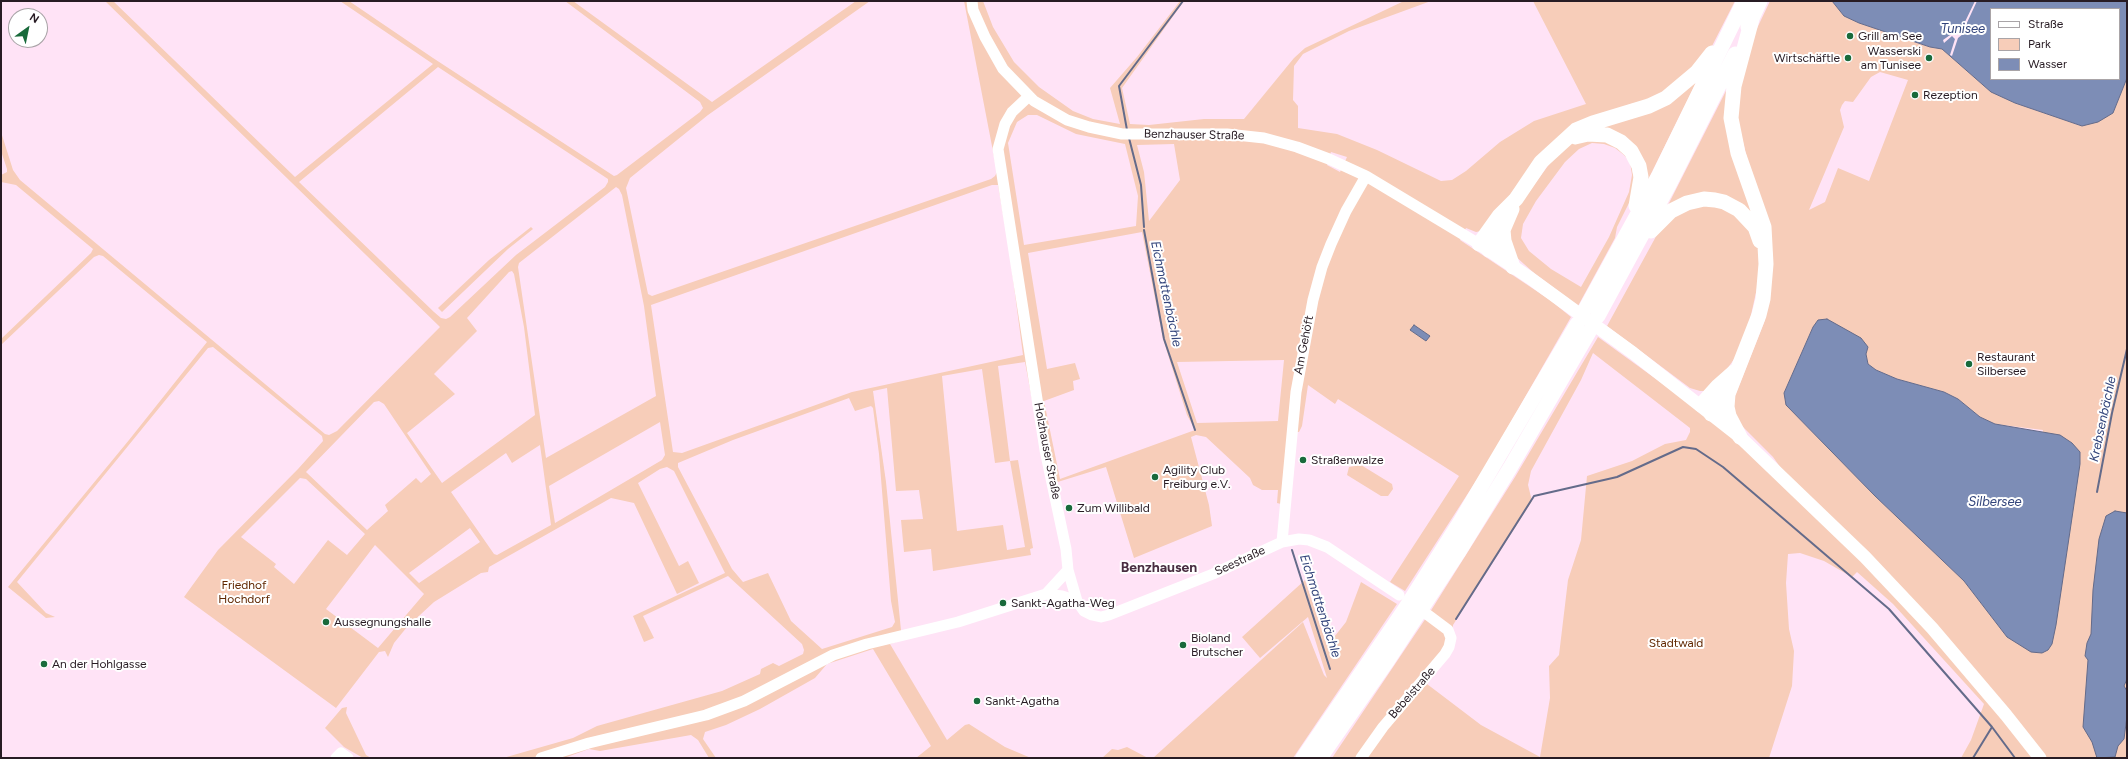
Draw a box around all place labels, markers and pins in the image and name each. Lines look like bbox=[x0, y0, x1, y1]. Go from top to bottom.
place label: Grill am See bbox=[1858, 29, 1922, 43]
marker: Grill am See bbox=[1845, 31, 1855, 41]
place label: Wasserski am Tunisee bbox=[1861, 44, 1921, 72]
place label: Wirtschäftle bbox=[1774, 51, 1840, 65]
marker: Wirtschäftle bbox=[1843, 53, 1853, 63]
marker: Wasserski am Tunisee bbox=[1924, 53, 1934, 63]
place label: Rezeption bbox=[1923, 88, 1978, 102]
marker: Rezeption bbox=[1910, 90, 1920, 100]
place label: Restaurant Silbersee bbox=[1977, 350, 2035, 378]
marker: Restaurant Silbersee bbox=[1964, 359, 1974, 369]
place label: Straßenwalze bbox=[1311, 453, 1383, 467]
marker: Straßenwalze bbox=[1298, 455, 1308, 465]
place label: Agility Club Freiburg e.V. bbox=[1163, 463, 1230, 491]
marker: Agility Club Freiburg e.V. bbox=[1150, 472, 1160, 482]
place label: Zum Willibald bbox=[1077, 501, 1150, 515]
marker: Zum Willibald bbox=[1064, 503, 1074, 513]
place label: Sankt-Agatha-Weg bbox=[1011, 596, 1115, 610]
marker: Sankt-Agatha-Weg bbox=[998, 598, 1008, 608]
place label: Aussegnungshalle bbox=[334, 615, 431, 629]
marker: Aussegnungshalle bbox=[321, 617, 331, 627]
place label: Bioland Brutscher bbox=[1191, 631, 1243, 659]
marker: Bioland Brutscher bbox=[1178, 640, 1188, 650]
place label: An der Hohlgasse bbox=[52, 657, 147, 671]
marker: An der Hohlgasse bbox=[39, 659, 49, 669]
place label: Sankt-Agatha bbox=[985, 694, 1059, 708]
marker: Sankt-Agatha bbox=[972, 696, 982, 706]

